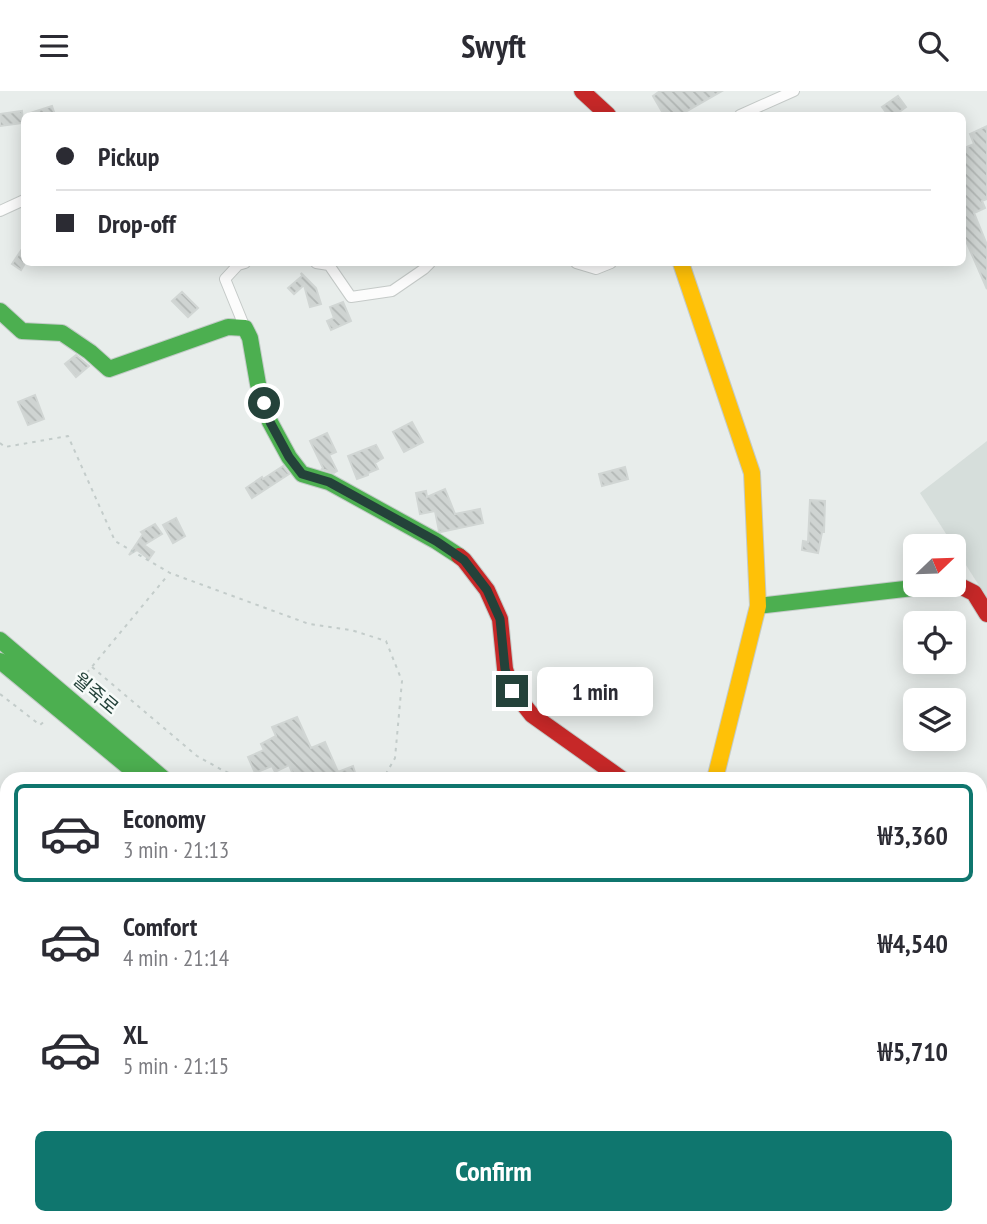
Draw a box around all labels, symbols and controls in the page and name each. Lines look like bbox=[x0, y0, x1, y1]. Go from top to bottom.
text: Swyft bbox=[461, 25, 526, 67]
icon: menu bbox=[35, 27, 73, 65]
icon: search bbox=[914, 27, 952, 65]
text: Pickup bbox=[98, 140, 159, 173]
text: Drop-off bbox=[98, 207, 176, 240]
route start bbox=[248, 387, 280, 419]
north arrow bbox=[903, 534, 966, 597]
map controls bbox=[903, 534, 966, 751]
button: locate bbox=[903, 611, 966, 674]
street label: 월죽로 bbox=[68, 667, 124, 719]
callout: 1 min bbox=[536, 667, 652, 715]
route end bbox=[496, 675, 528, 707]
text: 1 min bbox=[572, 677, 618, 706]
button: layers bbox=[903, 688, 966, 751]
icon: car bbox=[39, 802, 102, 865]
text: Economy bbox=[123, 802, 205, 835]
text: ₩3,360 bbox=[878, 819, 948, 852]
text: 3 min · 21:13 bbox=[123, 835, 229, 864]
icon: car bbox=[39, 910, 102, 973]
text: Comfort bbox=[123, 910, 197, 943]
text: ₩4,540 bbox=[878, 927, 948, 960]
text: 4 min · 21:14 bbox=[123, 943, 229, 972]
icon: car bbox=[39, 1018, 102, 1081]
text: XL bbox=[123, 1018, 148, 1051]
text: ₩5,710 bbox=[878, 1035, 948, 1068]
text: 5 min · 21:15 bbox=[123, 1051, 229, 1080]
button: Confirm bbox=[35, 1131, 952, 1211]

